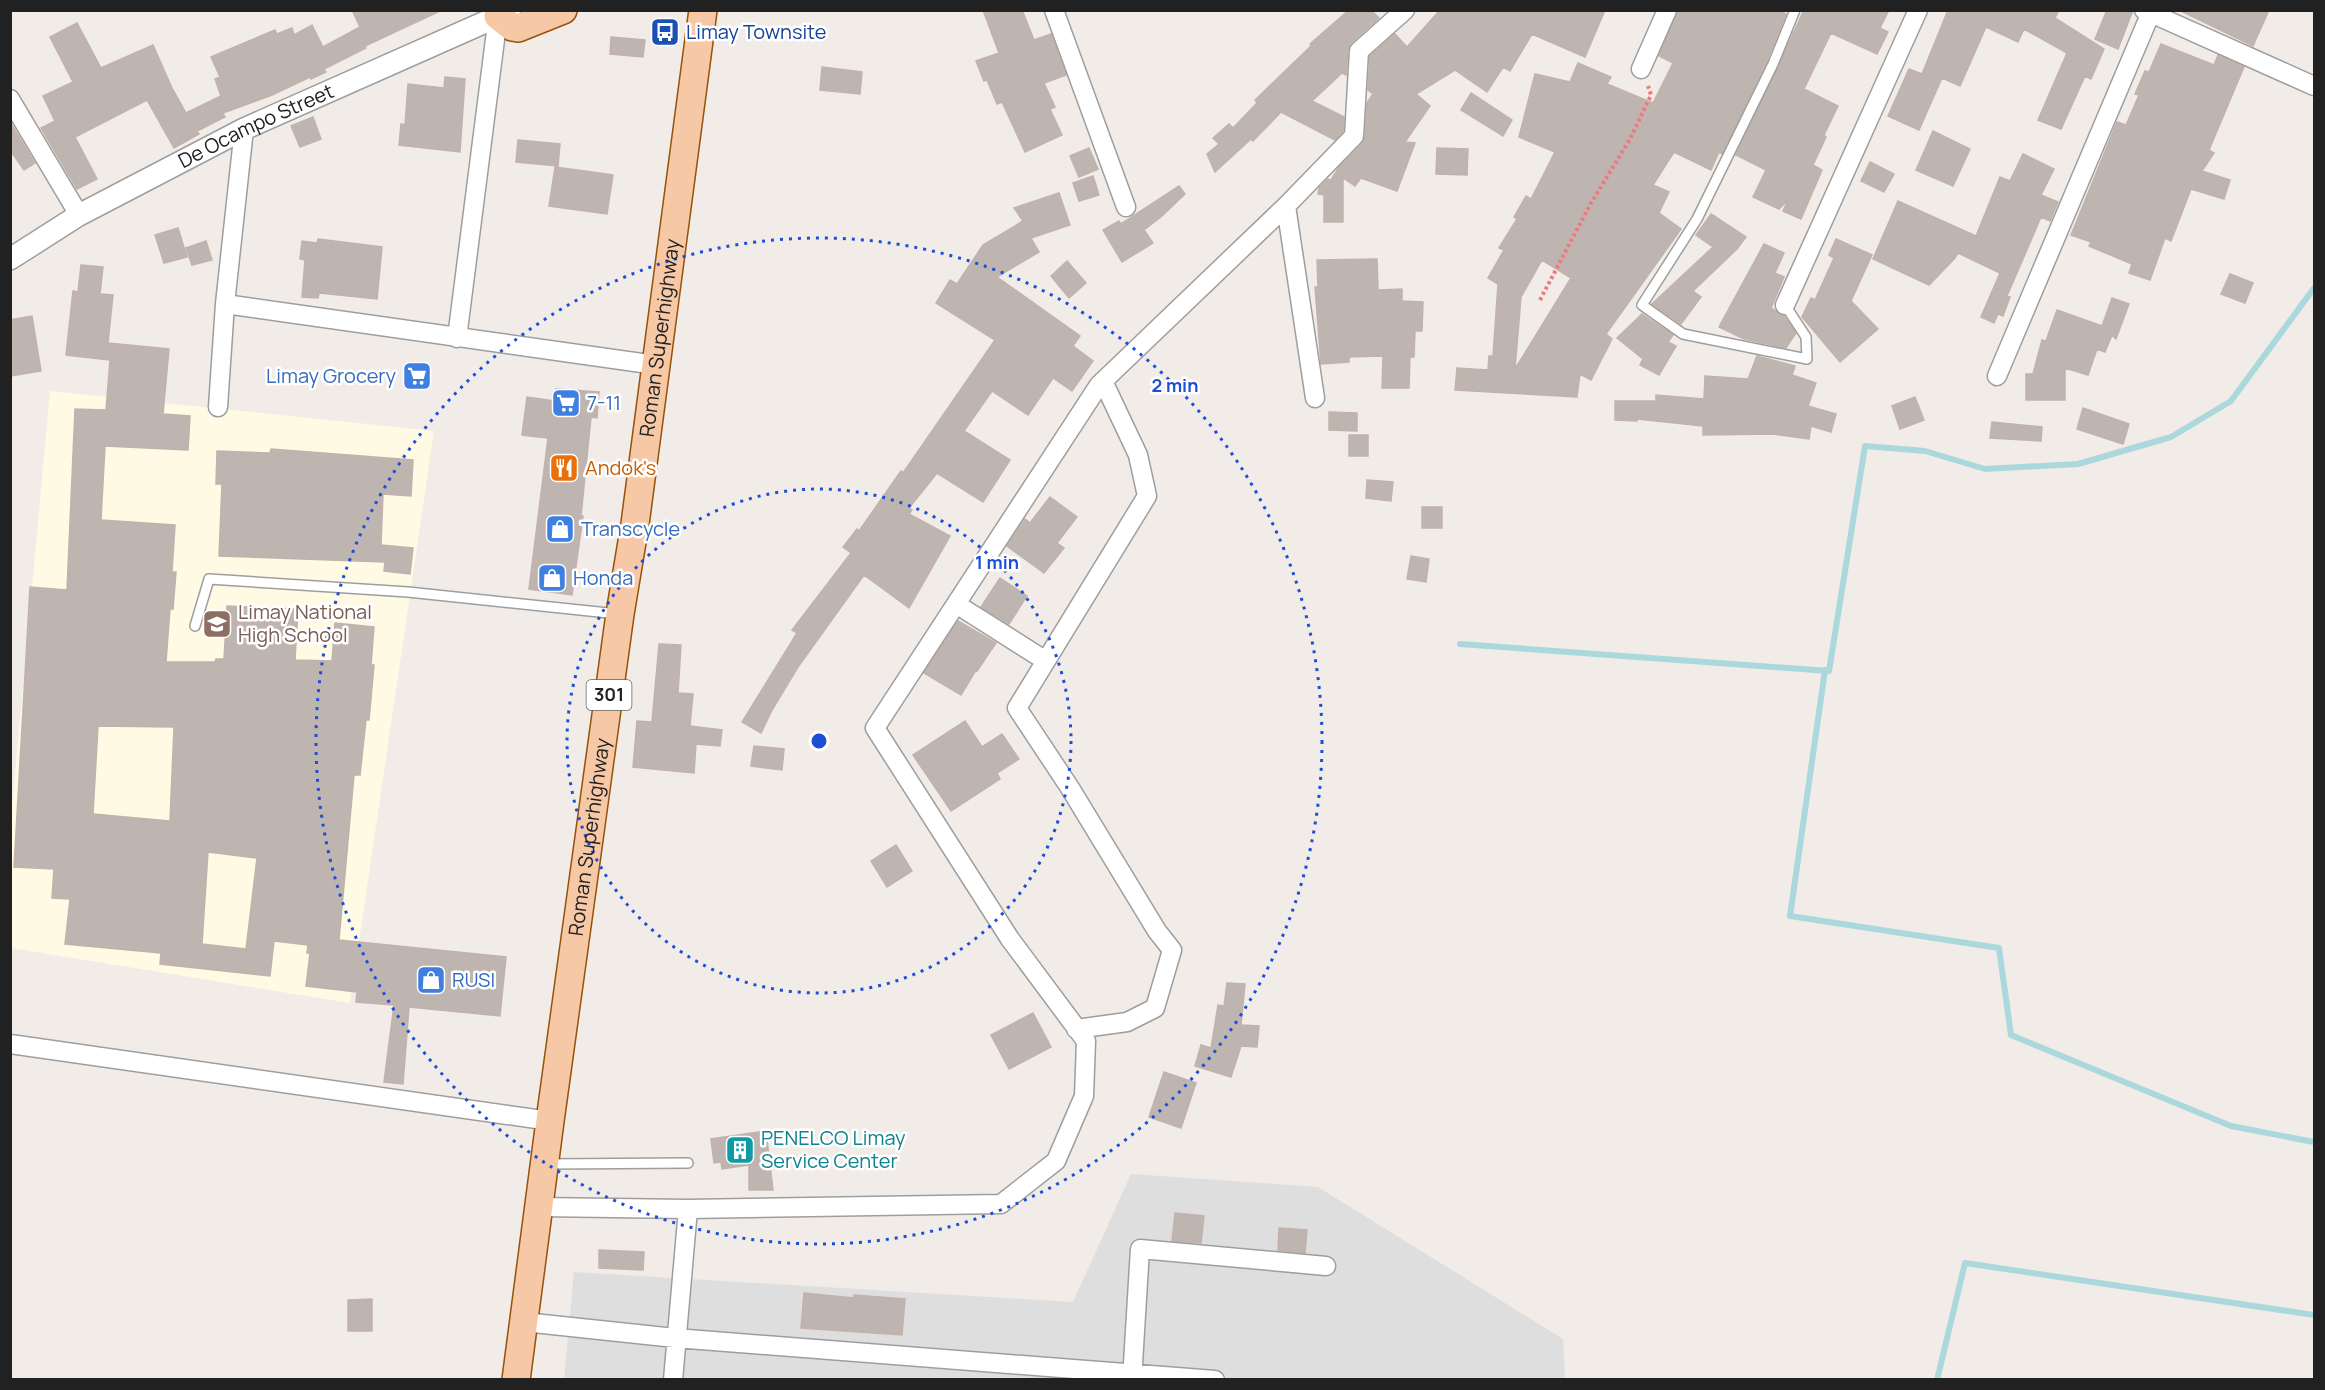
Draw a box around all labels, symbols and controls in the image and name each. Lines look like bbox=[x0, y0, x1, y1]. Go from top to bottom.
bus stop icon: Limay Townsite bbox=[649, 16, 681, 48]
place label: Limay Townsite bbox=[686, 18, 826, 45]
street label: De Ocampo Street bbox=[173, 77, 338, 174]
street label: Roman Superhighway bbox=[633, 237, 686, 439]
supermarket icon: Limay Grocery bbox=[401, 360, 433, 392]
place label: Limay Grocery bbox=[266, 362, 396, 389]
text: 2 min bbox=[1152, 373, 1198, 397]
supermarket icon: 7-11 bbox=[550, 387, 582, 419]
place label: 7-11 bbox=[587, 389, 621, 416]
restaurant icon: Andok's bbox=[548, 452, 580, 484]
place label: Andok's bbox=[585, 454, 656, 481]
shop icon: Transcycle bbox=[544, 513, 576, 545]
place label: Transcycle bbox=[581, 515, 680, 542]
text: 1 min bbox=[975, 550, 1019, 574]
shop icon: Honda bbox=[536, 562, 568, 594]
place label: Honda bbox=[573, 564, 633, 591]
place label: Limay National High School bbox=[238, 598, 372, 648]
school or university icon: Limay National High School bbox=[201, 608, 233, 640]
road number: 301 bbox=[586, 680, 632, 710]
centre of rings bbox=[809, 731, 829, 751]
street label: Roman Superhighway bbox=[562, 736, 616, 938]
shop icon: RUSI bbox=[415, 964, 447, 996]
place label: RUSI bbox=[452, 966, 495, 993]
place label: PENELCO Limay Service Center bbox=[761, 1124, 906, 1174]
building icon: PENELCO Limay Service Center bbox=[724, 1134, 756, 1166]

